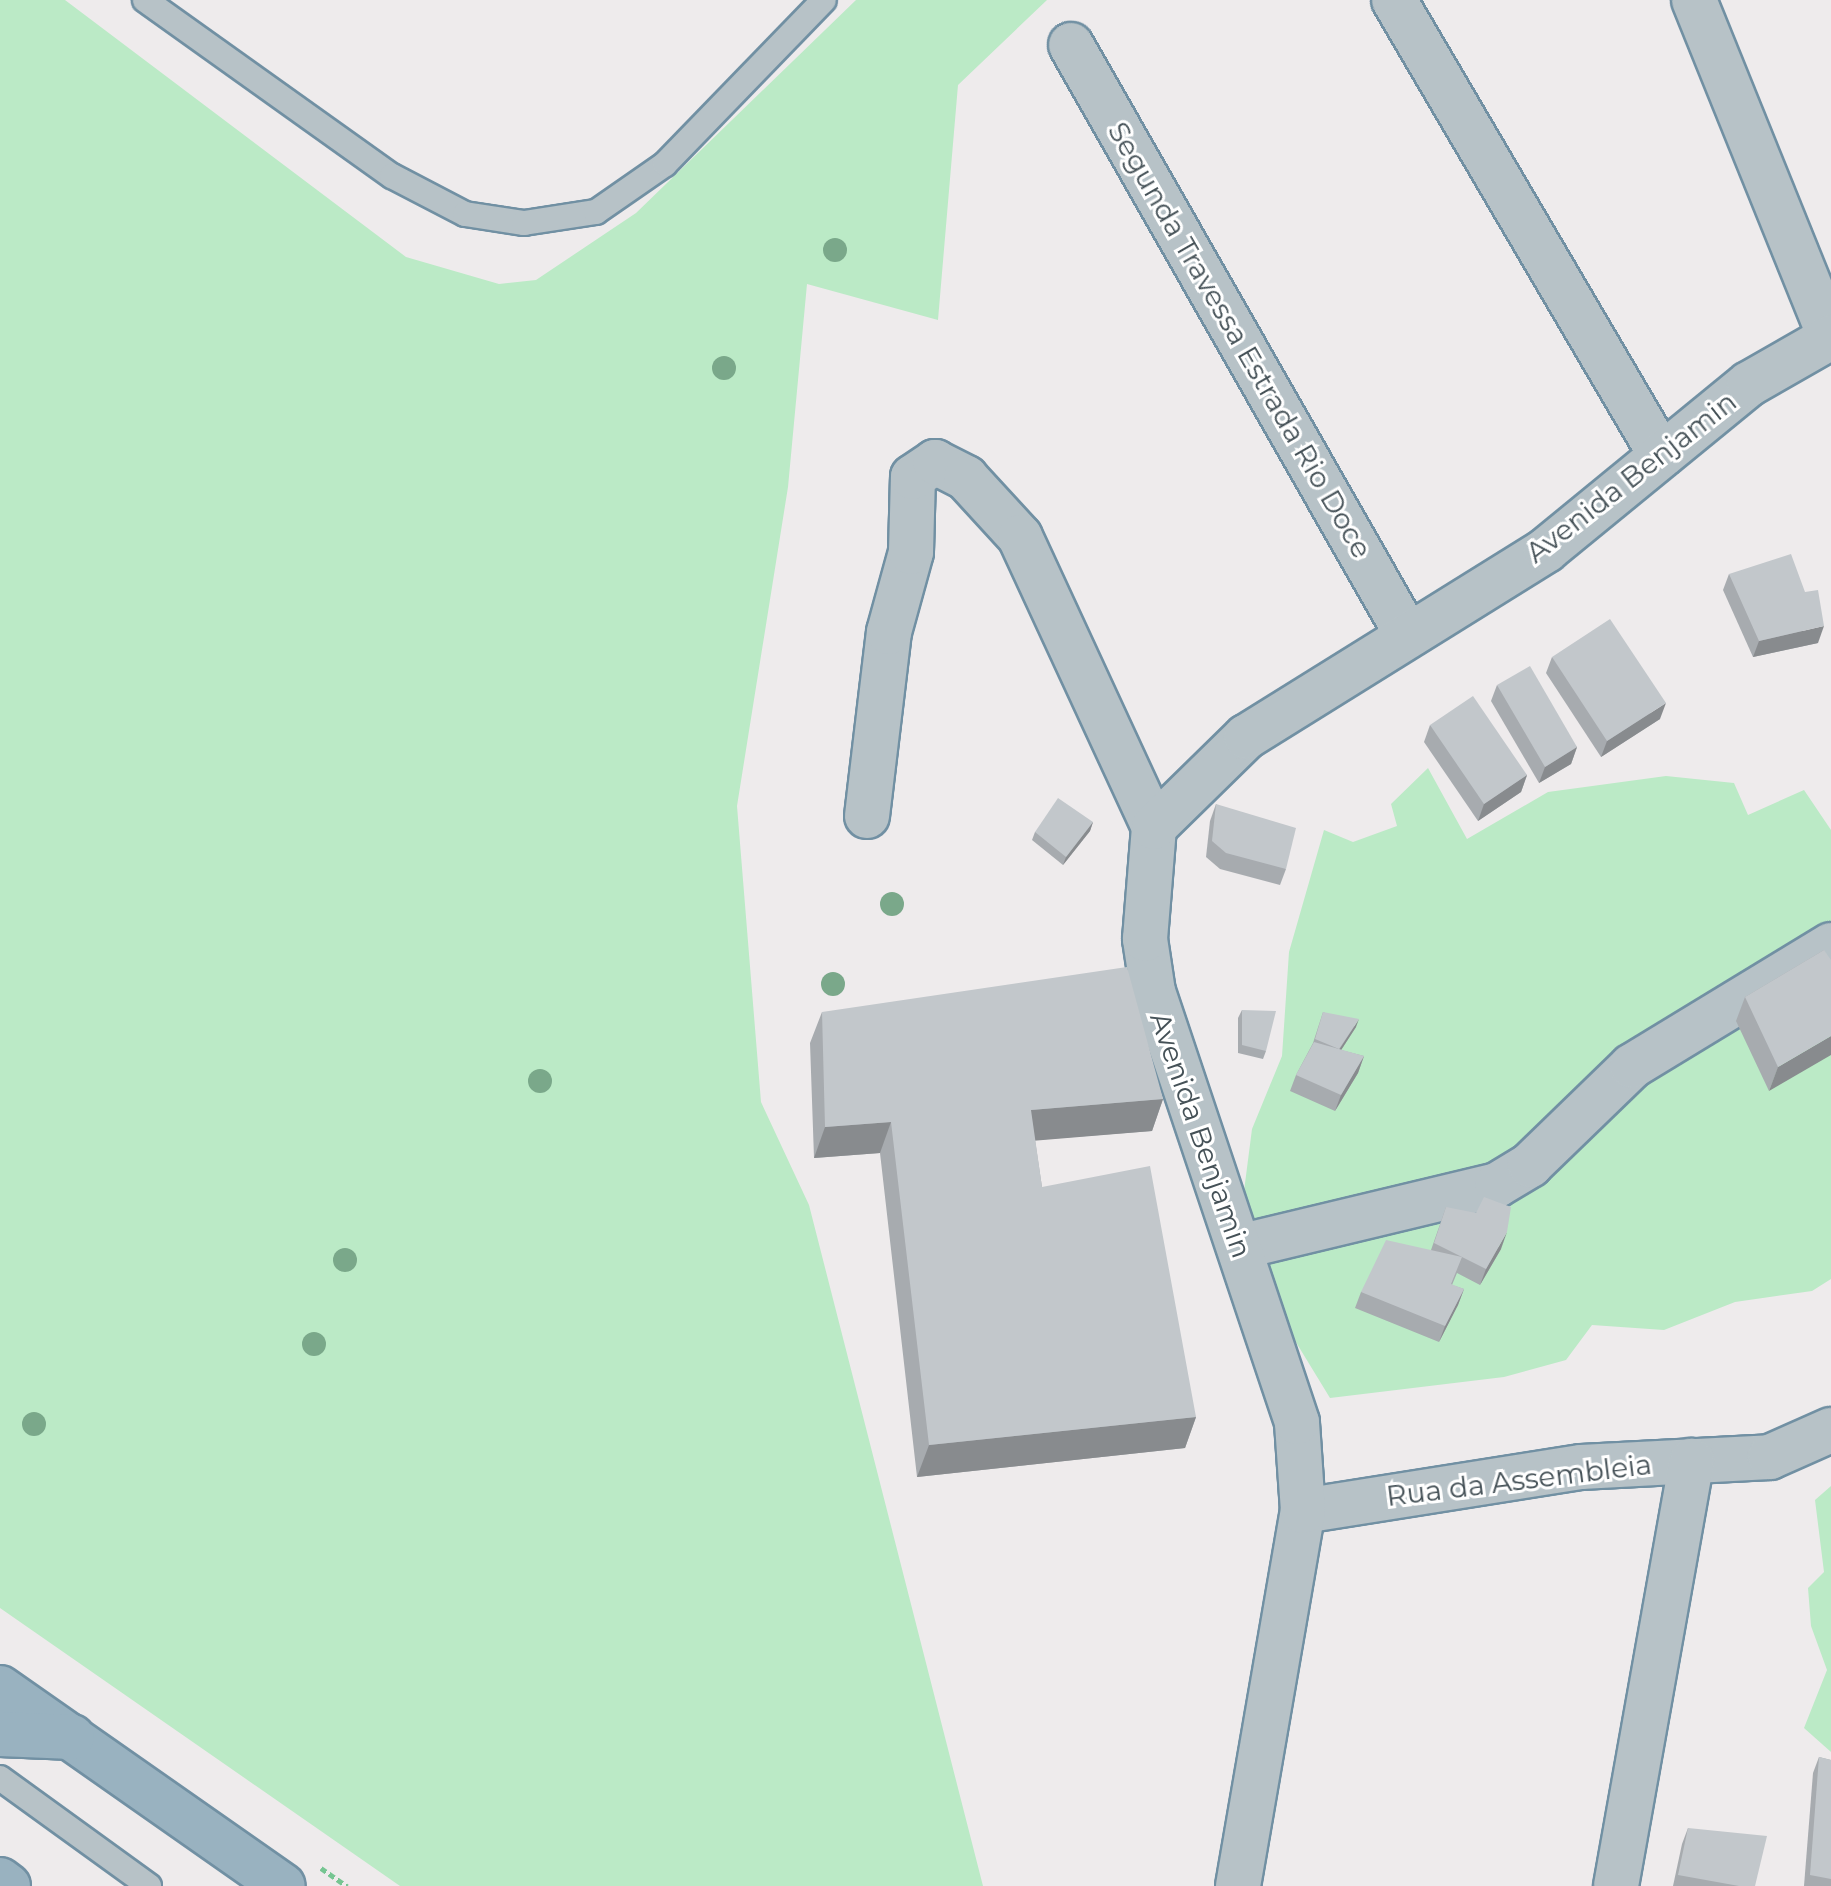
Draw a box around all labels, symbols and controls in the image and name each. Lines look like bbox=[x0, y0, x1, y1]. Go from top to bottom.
street label: Segunda Travessa Estrada Rio Doce bbox=[1101, 116, 1379, 564]
street label: Avenida Benjamin bbox=[1519, 384, 1743, 570]
street label: Avenida Benjamin bbox=[1143, 1008, 1259, 1262]
street label: Rua da Assembleia bbox=[1384, 1447, 1654, 1513]

